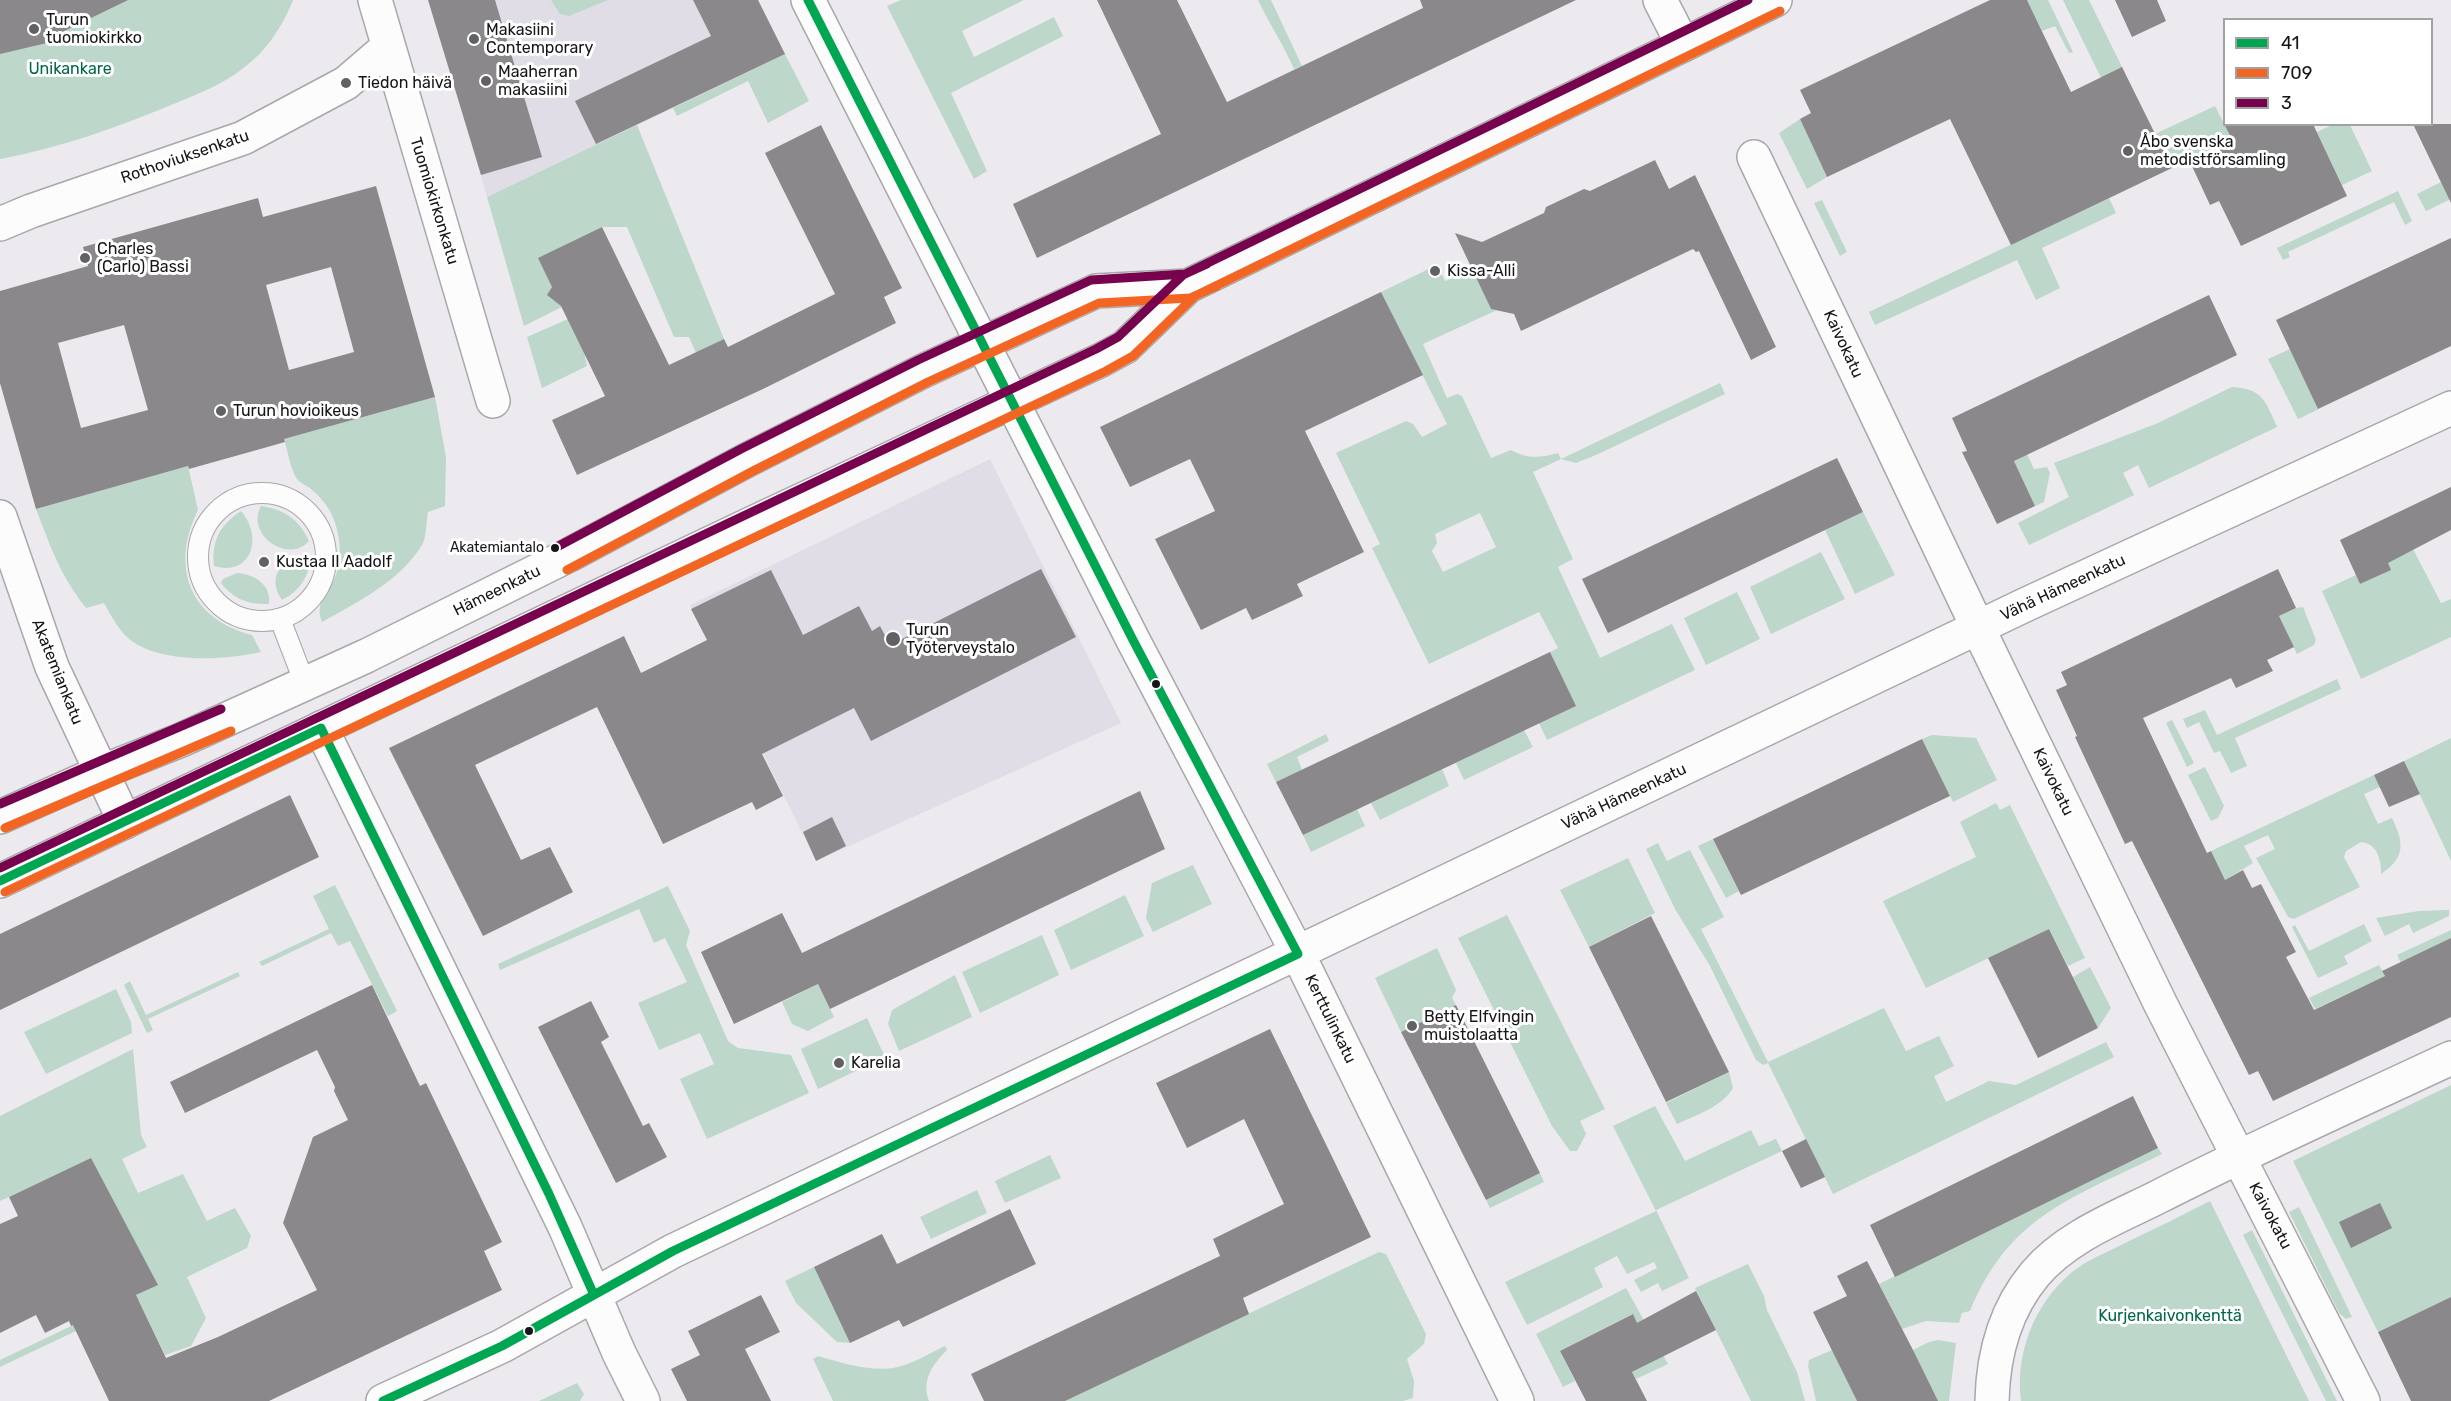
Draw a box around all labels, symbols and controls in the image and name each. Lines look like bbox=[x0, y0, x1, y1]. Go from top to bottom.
place label: Turun tuomiokirkko bbox=[46, 10, 142, 48]
legend bbox=[2223, 18, 2433, 126]
place label: Makasiini Contemporary bbox=[486, 20, 593, 58]
marker: Turun tuomiokirkko bbox=[27, 22, 41, 36]
marker: Makasiini Contemporary bbox=[467, 32, 481, 46]
text: 41 bbox=[2281, 32, 2300, 54]
park label: Unikankare bbox=[28, 59, 112, 79]
place label: Maaherran makasiini bbox=[498, 62, 578, 100]
text: 709 bbox=[2281, 62, 2312, 84]
place label: Tiedon häivä bbox=[358, 73, 452, 93]
marker: Maaherran makasiini bbox=[479, 74, 493, 88]
marker: Tiedon häivä bbox=[339, 76, 353, 90]
text: 3 bbox=[2281, 92, 2292, 114]
street label: Rothoviuksenkatu bbox=[118, 126, 252, 188]
place label: Åbo svenska metodistförsamling bbox=[2140, 132, 2286, 170]
street label: Tuomiokirkonkatu bbox=[406, 135, 462, 267]
marker: Åbo svenska metodistförsamling bbox=[2121, 144, 2135, 158]
place label: Charles (Carlo) Bassi bbox=[97, 239, 189, 277]
marker: Charles (Carlo) Bassi bbox=[78, 251, 92, 265]
place label: Kissa-Alli bbox=[1447, 261, 1515, 281]
marker: Kissa-Alli bbox=[1428, 264, 1442, 278]
street label: Kaivokatu bbox=[1819, 307, 1867, 381]
place label: Turun hovioikeus bbox=[233, 401, 359, 421]
marker: Turun hovioikeus bbox=[214, 404, 228, 418]
place label: Akatemiantalo bbox=[450, 540, 544, 556]
marker: Akatemiantalo bbox=[549, 542, 561, 554]
street label: Vähä Hämeenkatu bbox=[1997, 551, 2129, 625]
place label: Kustaa II Aadolf bbox=[276, 552, 392, 572]
marker: Kustaa II Aadolf bbox=[257, 555, 271, 569]
street label: Hämeenkatu bbox=[450, 562, 544, 620]
street label: Akatemiankatu bbox=[27, 616, 87, 728]
place label: Turun Työterveystalo bbox=[906, 620, 1015, 658]
marker: Turun Työterveystalo bbox=[884, 630, 902, 648]
unlabelled marker bbox=[1150, 678, 1162, 690]
street label: Kaivokatu bbox=[2028, 745, 2078, 819]
street label: Vähä Hämeenkatu bbox=[1558, 760, 1690, 834]
street label: Kerttulinkatu bbox=[1300, 971, 1360, 1067]
place label: Betty Elfvingin muistolaatta bbox=[1424, 1007, 1534, 1045]
marker: Betty Elfvingin muistolaatta bbox=[1405, 1019, 1419, 1033]
place label: Karelia bbox=[851, 1053, 901, 1073]
marker: Karelia bbox=[832, 1056, 846, 1070]
street label: Kaivokatu bbox=[2244, 1179, 2296, 1253]
park label: Kurjenkaivonkenttä bbox=[2098, 1306, 2242, 1326]
unlabelled marker bbox=[523, 1325, 535, 1337]

